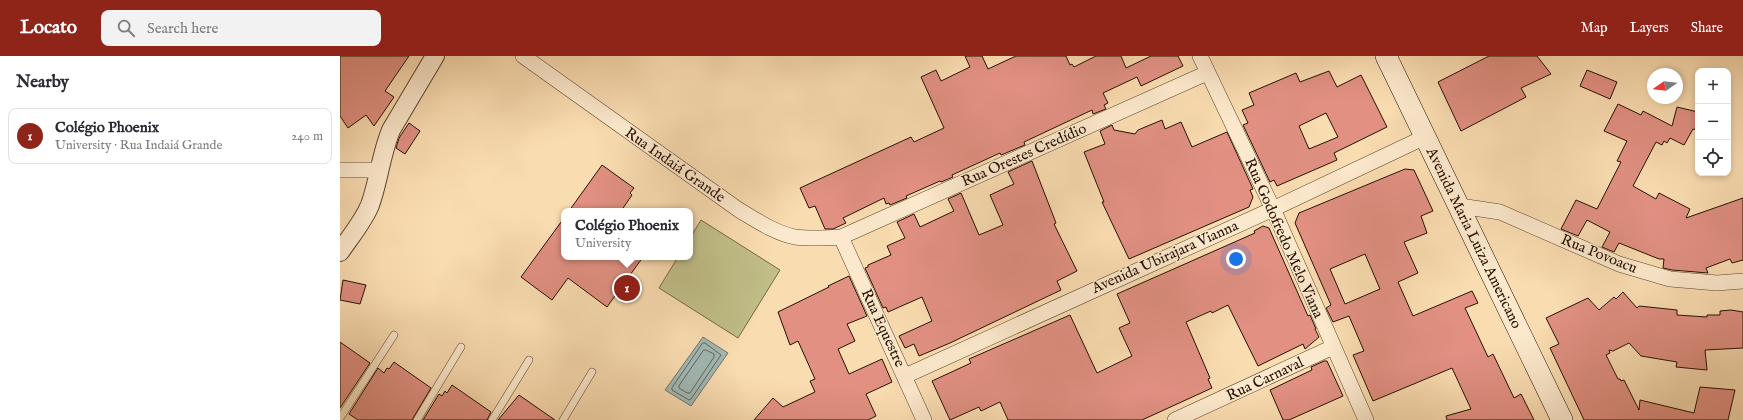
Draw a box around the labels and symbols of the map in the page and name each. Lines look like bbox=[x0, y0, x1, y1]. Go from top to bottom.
north arrow bbox=[1647, 68, 1683, 104]
street label: Rua Orestes Credídio bbox=[959, 119, 1089, 191]
street label: Rua Indaiá Grande bbox=[621, 123, 729, 207]
street label: Avenida Maria Luiza Americano bbox=[1421, 143, 1526, 332]
street label: Rua Godofredo Melo Viana bbox=[1240, 155, 1328, 321]
street label: Avenida Ubirajara Vianna bbox=[1088, 216, 1242, 298]
street label: Rua Povoacu bbox=[1558, 230, 1640, 278]
your location bbox=[1226, 249, 1246, 269]
pin: 1 bbox=[614, 273, 640, 303]
street label: Rua Equestre bbox=[857, 286, 909, 370]
street label: Rua Carnaval bbox=[1223, 352, 1307, 405]

